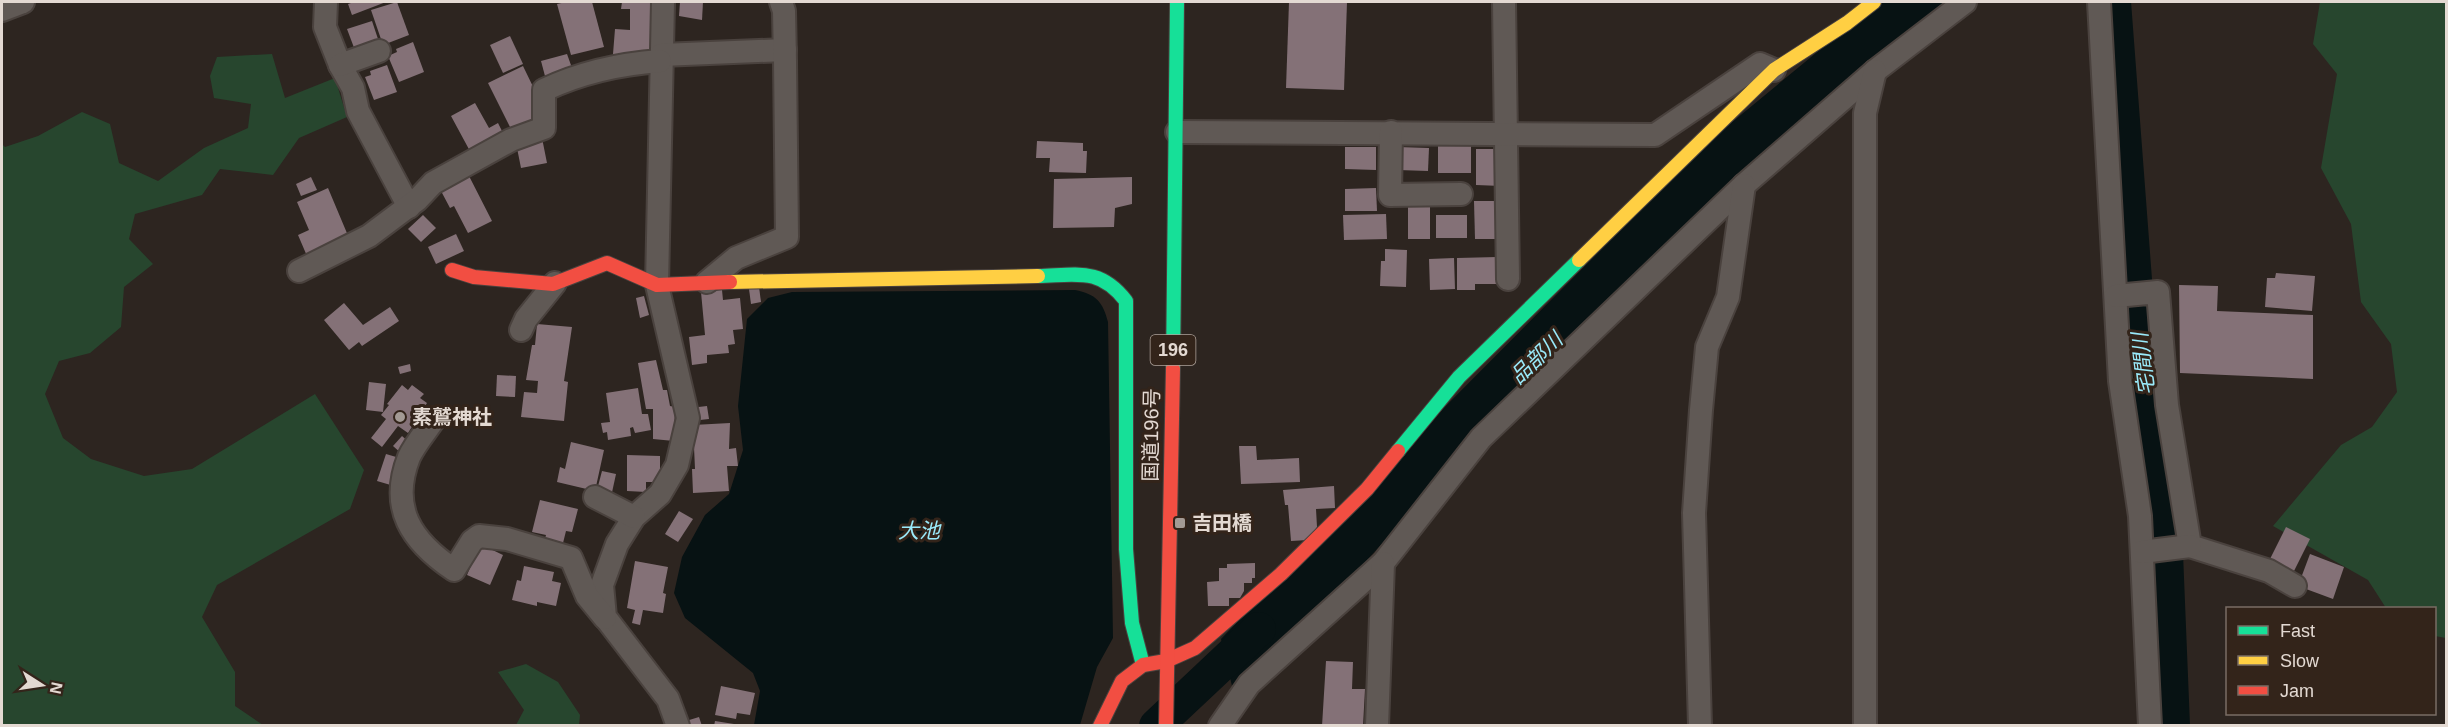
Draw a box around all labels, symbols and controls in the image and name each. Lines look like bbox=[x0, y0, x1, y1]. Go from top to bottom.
water label: 品部川 bbox=[1505, 326, 1568, 388]
water label: 宅間川 bbox=[2128, 329, 2158, 397]
road number: 196 bbox=[1150, 335, 1196, 365]
street label: 国道196号 bbox=[1139, 388, 1163, 482]
place label: 素鷲神社 bbox=[412, 406, 492, 428]
marker: 素鷲神社 bbox=[393, 410, 407, 424]
place label: 吉田橋 bbox=[1192, 512, 1252, 534]
marker: 吉田橋 bbox=[1173, 516, 1187, 530]
water label: 大池 bbox=[898, 519, 942, 542]
legend bbox=[2226, 607, 2436, 715]
text: Fast bbox=[2280, 621, 2315, 641]
text: Slow bbox=[2280, 651, 2320, 671]
north arrow bbox=[12, 655, 72, 715]
text: N bbox=[47, 681, 66, 695]
text: Jam bbox=[2280, 681, 2314, 701]

